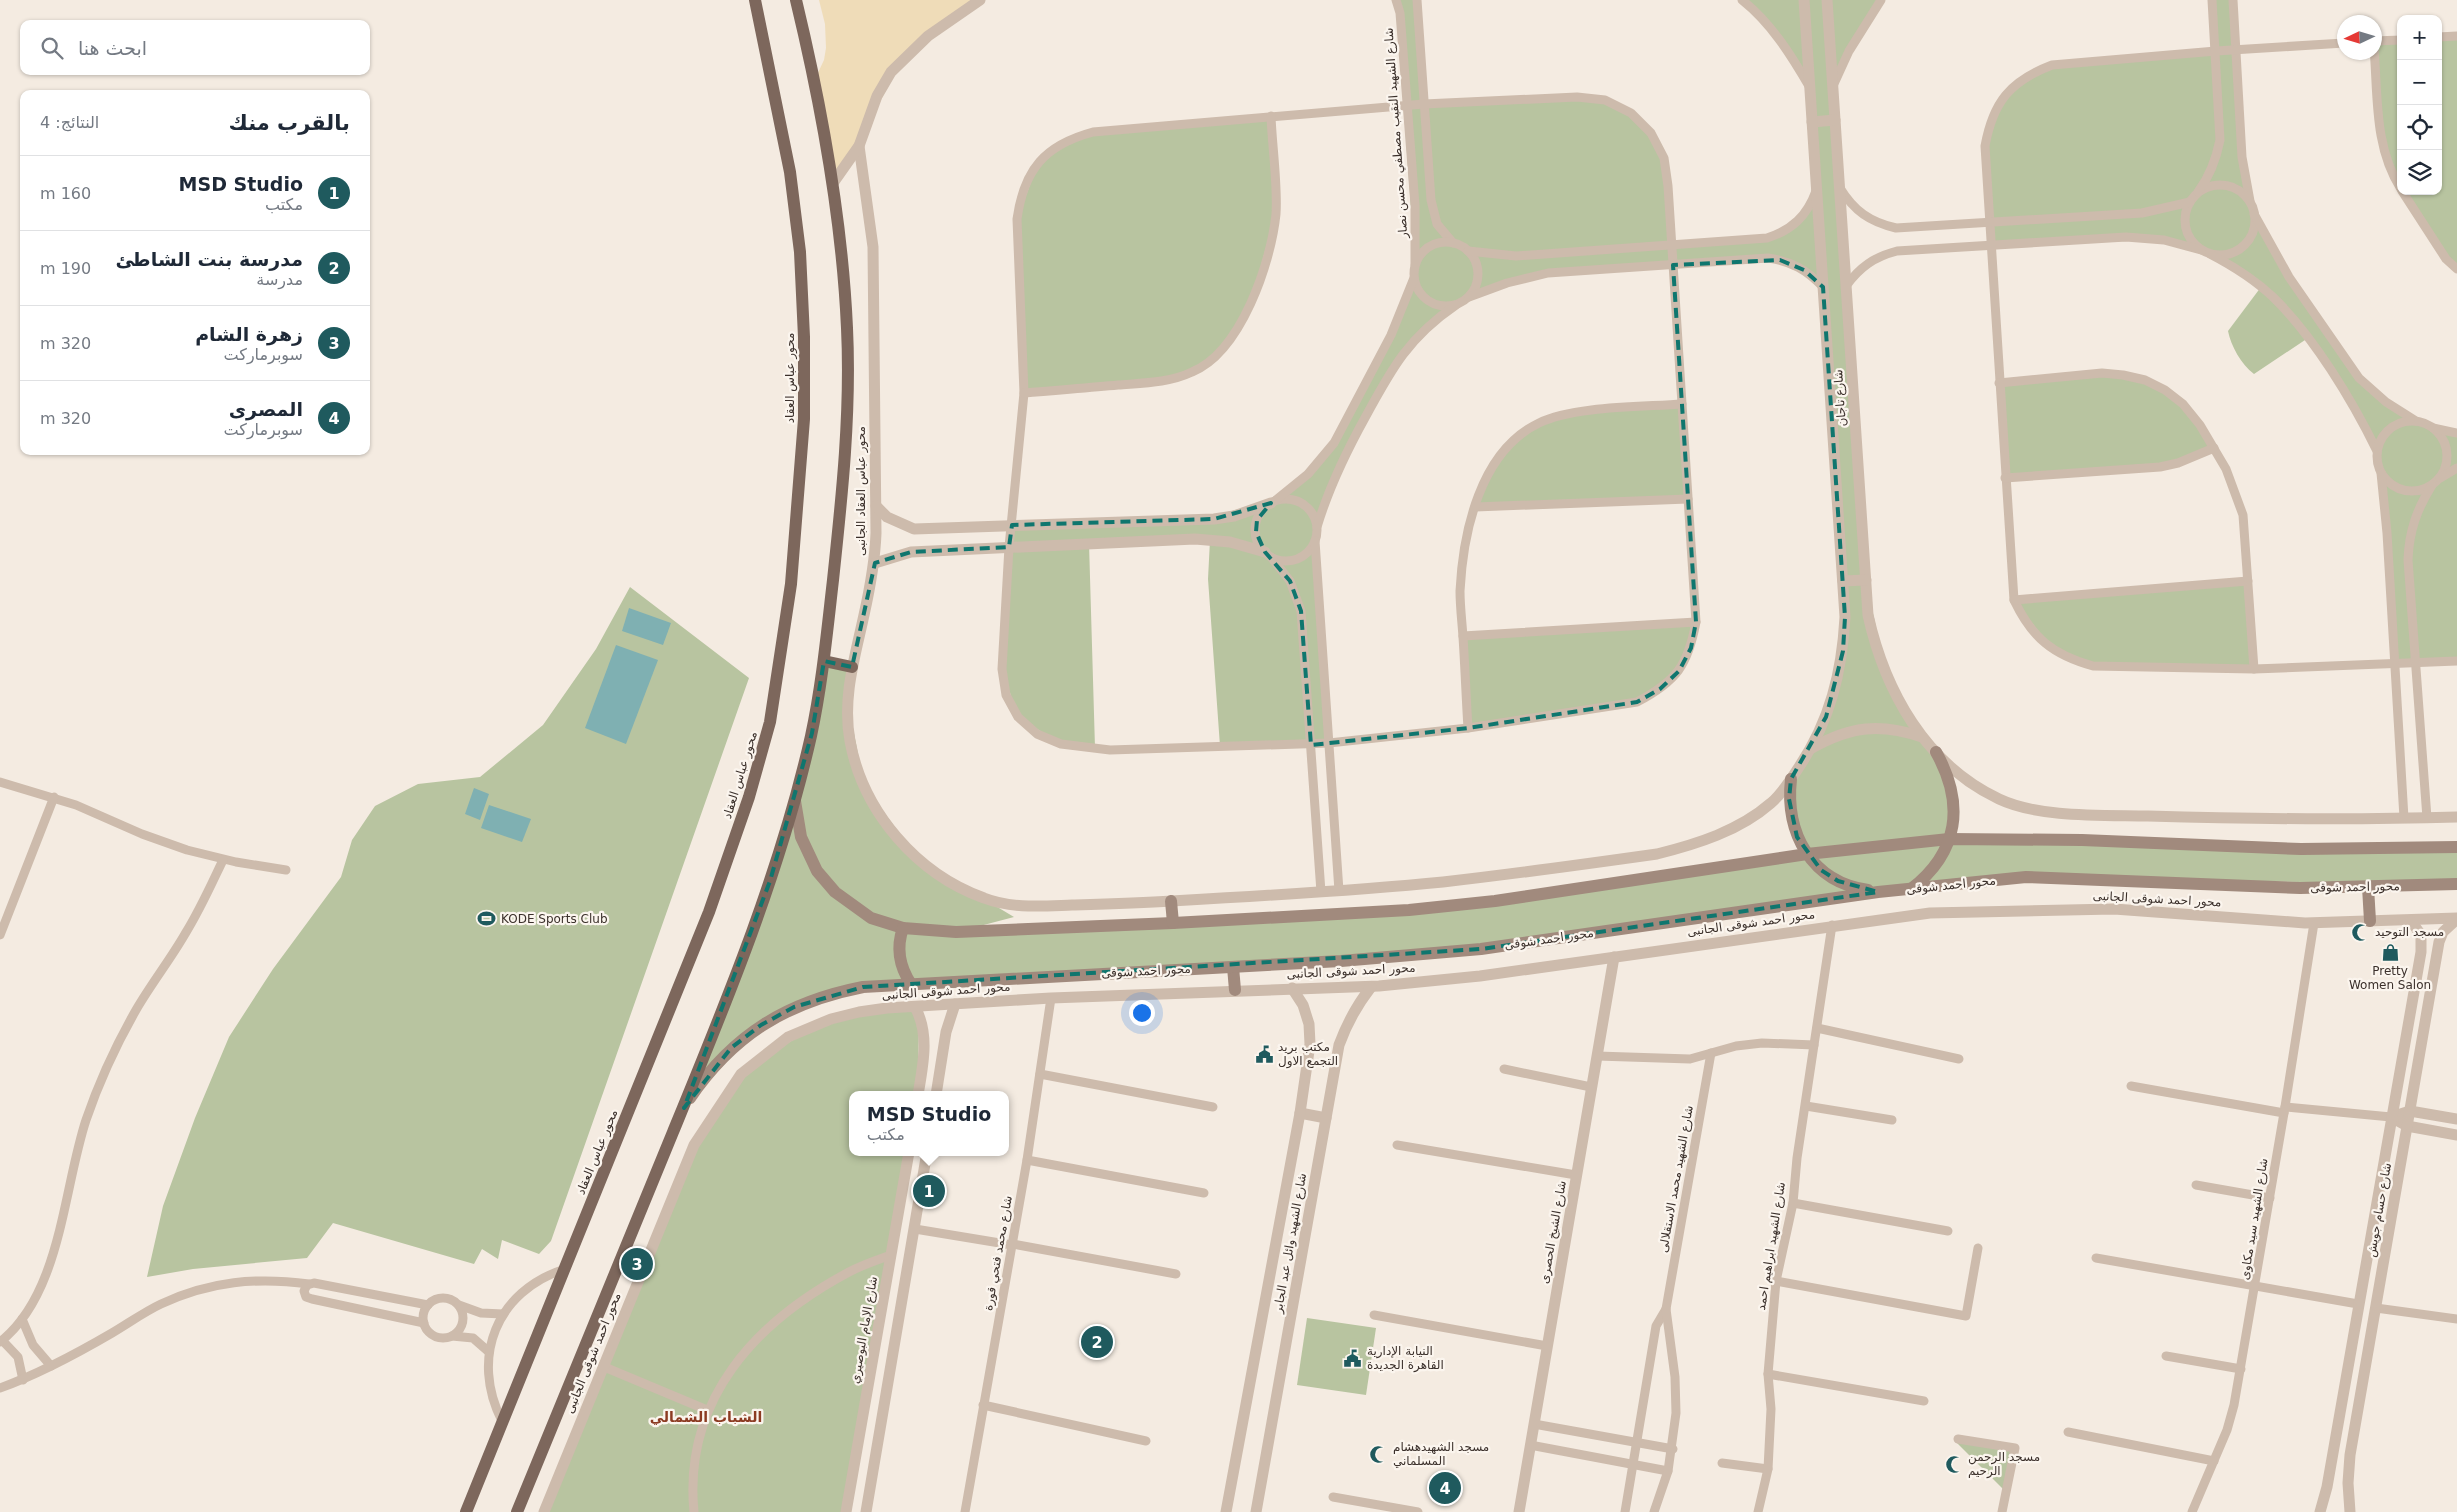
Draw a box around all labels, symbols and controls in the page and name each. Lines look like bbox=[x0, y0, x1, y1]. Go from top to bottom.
north arrow bbox=[2337, 15, 2382, 60]
map controls bbox=[2397, 15, 2442, 195]
button: + bbox=[2397, 15, 2442, 60]
search box bbox=[20, 20, 370, 75]
street label: شارع الشهيد النقيب مصطفي محسن نصار bbox=[1382, 27, 1411, 240]
icon: search bbox=[38, 34, 66, 62]
text: ابحث هنا bbox=[78, 37, 147, 59]
button: − bbox=[2397, 60, 2442, 105]
button: locate bbox=[2397, 105, 2442, 150]
text: بالقرب منك bbox=[229, 111, 350, 135]
text: النتائج: 4 bbox=[40, 113, 99, 132]
button: layers bbox=[2397, 150, 2442, 195]
text: MSD Studio bbox=[179, 173, 303, 195]
text: 160 m bbox=[40, 184, 91, 203]
text: 1 bbox=[328, 184, 340, 203]
text: مكتب bbox=[265, 195, 303, 214]
text: مدرسة بنت الشاطئ bbox=[115, 248, 303, 270]
text: 190 m bbox=[40, 259, 91, 278]
text: 2 bbox=[328, 259, 340, 278]
text: مدرسة bbox=[256, 270, 303, 289]
text: زهرة الشام bbox=[195, 323, 303, 345]
street label: محور عباس العقاد bbox=[783, 333, 798, 423]
text: 320 m bbox=[40, 334, 91, 353]
text: 3 bbox=[328, 334, 340, 353]
text: سوبرماركت bbox=[224, 345, 303, 364]
street label: شارع تاجان bbox=[1831, 369, 1850, 427]
text: المصرى bbox=[229, 398, 303, 420]
text: 320 m bbox=[40, 409, 91, 428]
text: 4 bbox=[328, 409, 340, 428]
text: سوبرماركت bbox=[224, 420, 303, 439]
street label: محور عباس العقاد الجانبى bbox=[854, 426, 869, 556]
street label: محور عباس العقاد bbox=[720, 730, 761, 821]
street label: محور احمد شوقى bbox=[1906, 873, 1996, 898]
street label: محور احمد شوقى bbox=[2310, 879, 2400, 896]
street label: محور احمد شوقى الجانبى bbox=[2092, 889, 2222, 910]
street label: محور احمد شوقى الجانبى bbox=[1686, 907, 1816, 940]
sports icon: KODE Sports Club bbox=[477, 909, 497, 929]
place label: KODE Sports Club bbox=[501, 912, 608, 926]
mosque icon: مسجد التوحيد bbox=[2351, 922, 2371, 942]
place label: مسجد التوحيد bbox=[2375, 925, 2444, 940]
street label: محور احمد شوقى bbox=[1504, 926, 1595, 953]
shop icon: Pretty Women Salon bbox=[2380, 942, 2400, 962]
street label: محور احمد شوقى الجانبى bbox=[1286, 961, 1416, 982]
street label: محور احمد شوقى bbox=[1101, 962, 1191, 981]
place label: Pretty Women Salon bbox=[2349, 964, 2431, 992]
street label: محور احمد شوقى الجانبى bbox=[881, 980, 1011, 1003]
your location bbox=[1129, 1000, 1155, 1026]
place label: مكتب بريد التجمع الاول bbox=[1278, 1040, 1338, 1069]
public building icon: مكتب بريد التجمع الاول bbox=[1254, 1044, 1274, 1064]
popup bbox=[849, 1091, 1009, 1156]
text: MSD Studio bbox=[867, 1103, 991, 1125]
street label: شارع الشهيد محمد الاستقلالى bbox=[1656, 1104, 1697, 1254]
street label: محور عباس العقاد bbox=[574, 1107, 621, 1197]
text: مكتب bbox=[867, 1125, 905, 1144]
street label: شارع الشهيد سيد مكاوى bbox=[2237, 1157, 2272, 1281]
street label: شارع حسام جويش bbox=[2364, 1162, 2395, 1259]
pin: 1 bbox=[913, 1172, 945, 1210]
street label: شارع الشهيد وائل عبد الجابر bbox=[1271, 1172, 1310, 1315]
street label: شارع الشيخ الحصرى bbox=[1537, 1179, 1570, 1285]
street label: شارع الشهيد ابراهيم احمد bbox=[1754, 1181, 1789, 1311]
street label: شارع محمد فتحي قورة bbox=[981, 1194, 1016, 1312]
pin: 3 bbox=[621, 1245, 653, 1283]
street label: شارع الإمام البوصيري bbox=[848, 1275, 881, 1385]
street label: محور احمد شوقى الجانبى bbox=[562, 1291, 625, 1416]
pin: 2 bbox=[1081, 1323, 1113, 1361]
place label: النيابة الإدارية القاهرة الجديدة bbox=[1367, 1344, 1444, 1373]
public building icon: النيابة الإدارية القاهرة الجديدة bbox=[1343, 1348, 1363, 1368]
district label: الشباب الشمالي bbox=[650, 1409, 762, 1426]
place label: مسجد الشهيدهشام المسلماني bbox=[1393, 1440, 1489, 1468]
mosque icon: مسجد الشهيدهشام المسلماني bbox=[1369, 1444, 1389, 1464]
place label: مسجد الرحمن الرحيم bbox=[1968, 1450, 2040, 1479]
mosque icon: مسجد الرحمن الرحيم bbox=[1944, 1454, 1964, 1474]
pin: 4 bbox=[1429, 1469, 1461, 1507]

